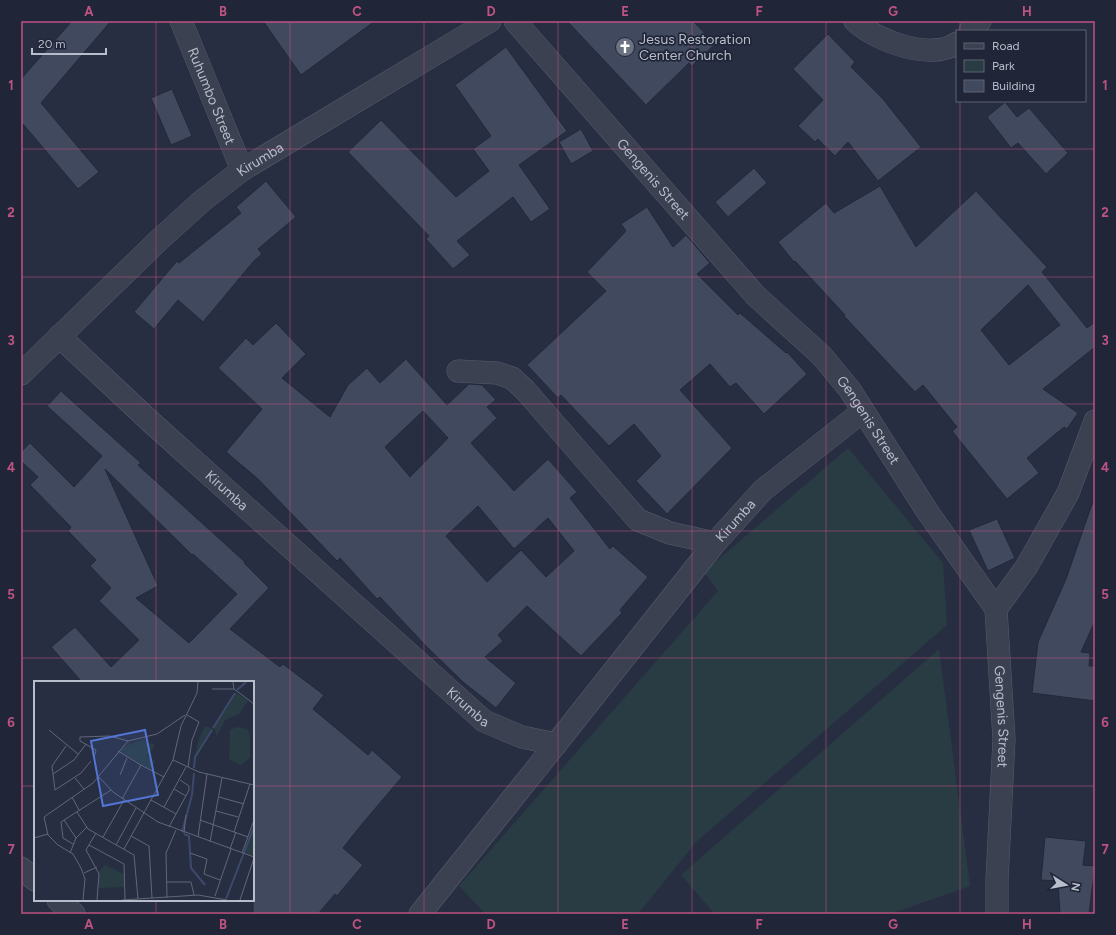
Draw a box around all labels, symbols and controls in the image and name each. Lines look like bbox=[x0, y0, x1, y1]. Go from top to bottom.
text: A bbox=[84, 4, 94, 19]
text: B bbox=[219, 4, 227, 19]
text: C bbox=[352, 4, 362, 19]
text: D bbox=[486, 4, 496, 19]
text: E bbox=[621, 4, 629, 19]
text: F bbox=[755, 4, 763, 19]
text: G bbox=[888, 4, 898, 19]
text: H bbox=[1022, 4, 1032, 19]
scale bar bbox=[32, 30, 106, 56]
legend bbox=[956, 30, 1086, 102]
place label: Jesus Restoration Center Church bbox=[639, 31, 751, 64]
church icon: Jesus Restoration Center Church bbox=[614, 36, 636, 58]
text: 20 m bbox=[38, 37, 66, 51]
text: Road bbox=[992, 39, 1020, 53]
street label: Ruhumbo Street bbox=[184, 45, 239, 147]
text: Park bbox=[992, 59, 1015, 73]
text: 1 bbox=[8, 78, 14, 93]
text: 1 bbox=[1102, 78, 1108, 93]
text: Building bbox=[992, 79, 1035, 93]
street label: Gengenis Street bbox=[613, 135, 694, 223]
street label: Kirumba bbox=[233, 139, 286, 180]
text: 2 bbox=[7, 205, 15, 220]
text: 2 bbox=[1101, 205, 1109, 220]
text: 3 bbox=[7, 333, 15, 348]
text: 3 bbox=[1101, 333, 1109, 348]
street label: Gengenis Street bbox=[833, 372, 903, 467]
text: 4 bbox=[7, 460, 15, 475]
text: 4 bbox=[1101, 460, 1109, 475]
street label: Kirumba bbox=[202, 467, 252, 514]
street label: Kirumba bbox=[712, 496, 759, 545]
text: 5 bbox=[7, 587, 15, 602]
text: 5 bbox=[1101, 587, 1109, 602]
street label: Gengenis Street bbox=[991, 665, 1013, 768]
inset map bbox=[34, 681, 254, 901]
street label: Kirumba bbox=[443, 683, 491, 731]
text: 6 bbox=[7, 715, 15, 730]
text: 6 bbox=[1101, 715, 1109, 730]
text: 7 bbox=[7, 842, 15, 857]
text: 7 bbox=[1101, 842, 1109, 857]
north arrow bbox=[1046, 865, 1086, 905]
text: N bbox=[1068, 881, 1083, 892]
text: A bbox=[84, 917, 94, 932]
text: B bbox=[219, 917, 227, 932]
text: C bbox=[352, 917, 362, 932]
text: D bbox=[486, 917, 496, 932]
text: E bbox=[621, 917, 629, 932]
text: F bbox=[755, 917, 763, 932]
text: G bbox=[888, 917, 898, 932]
text: H bbox=[1022, 917, 1032, 932]

